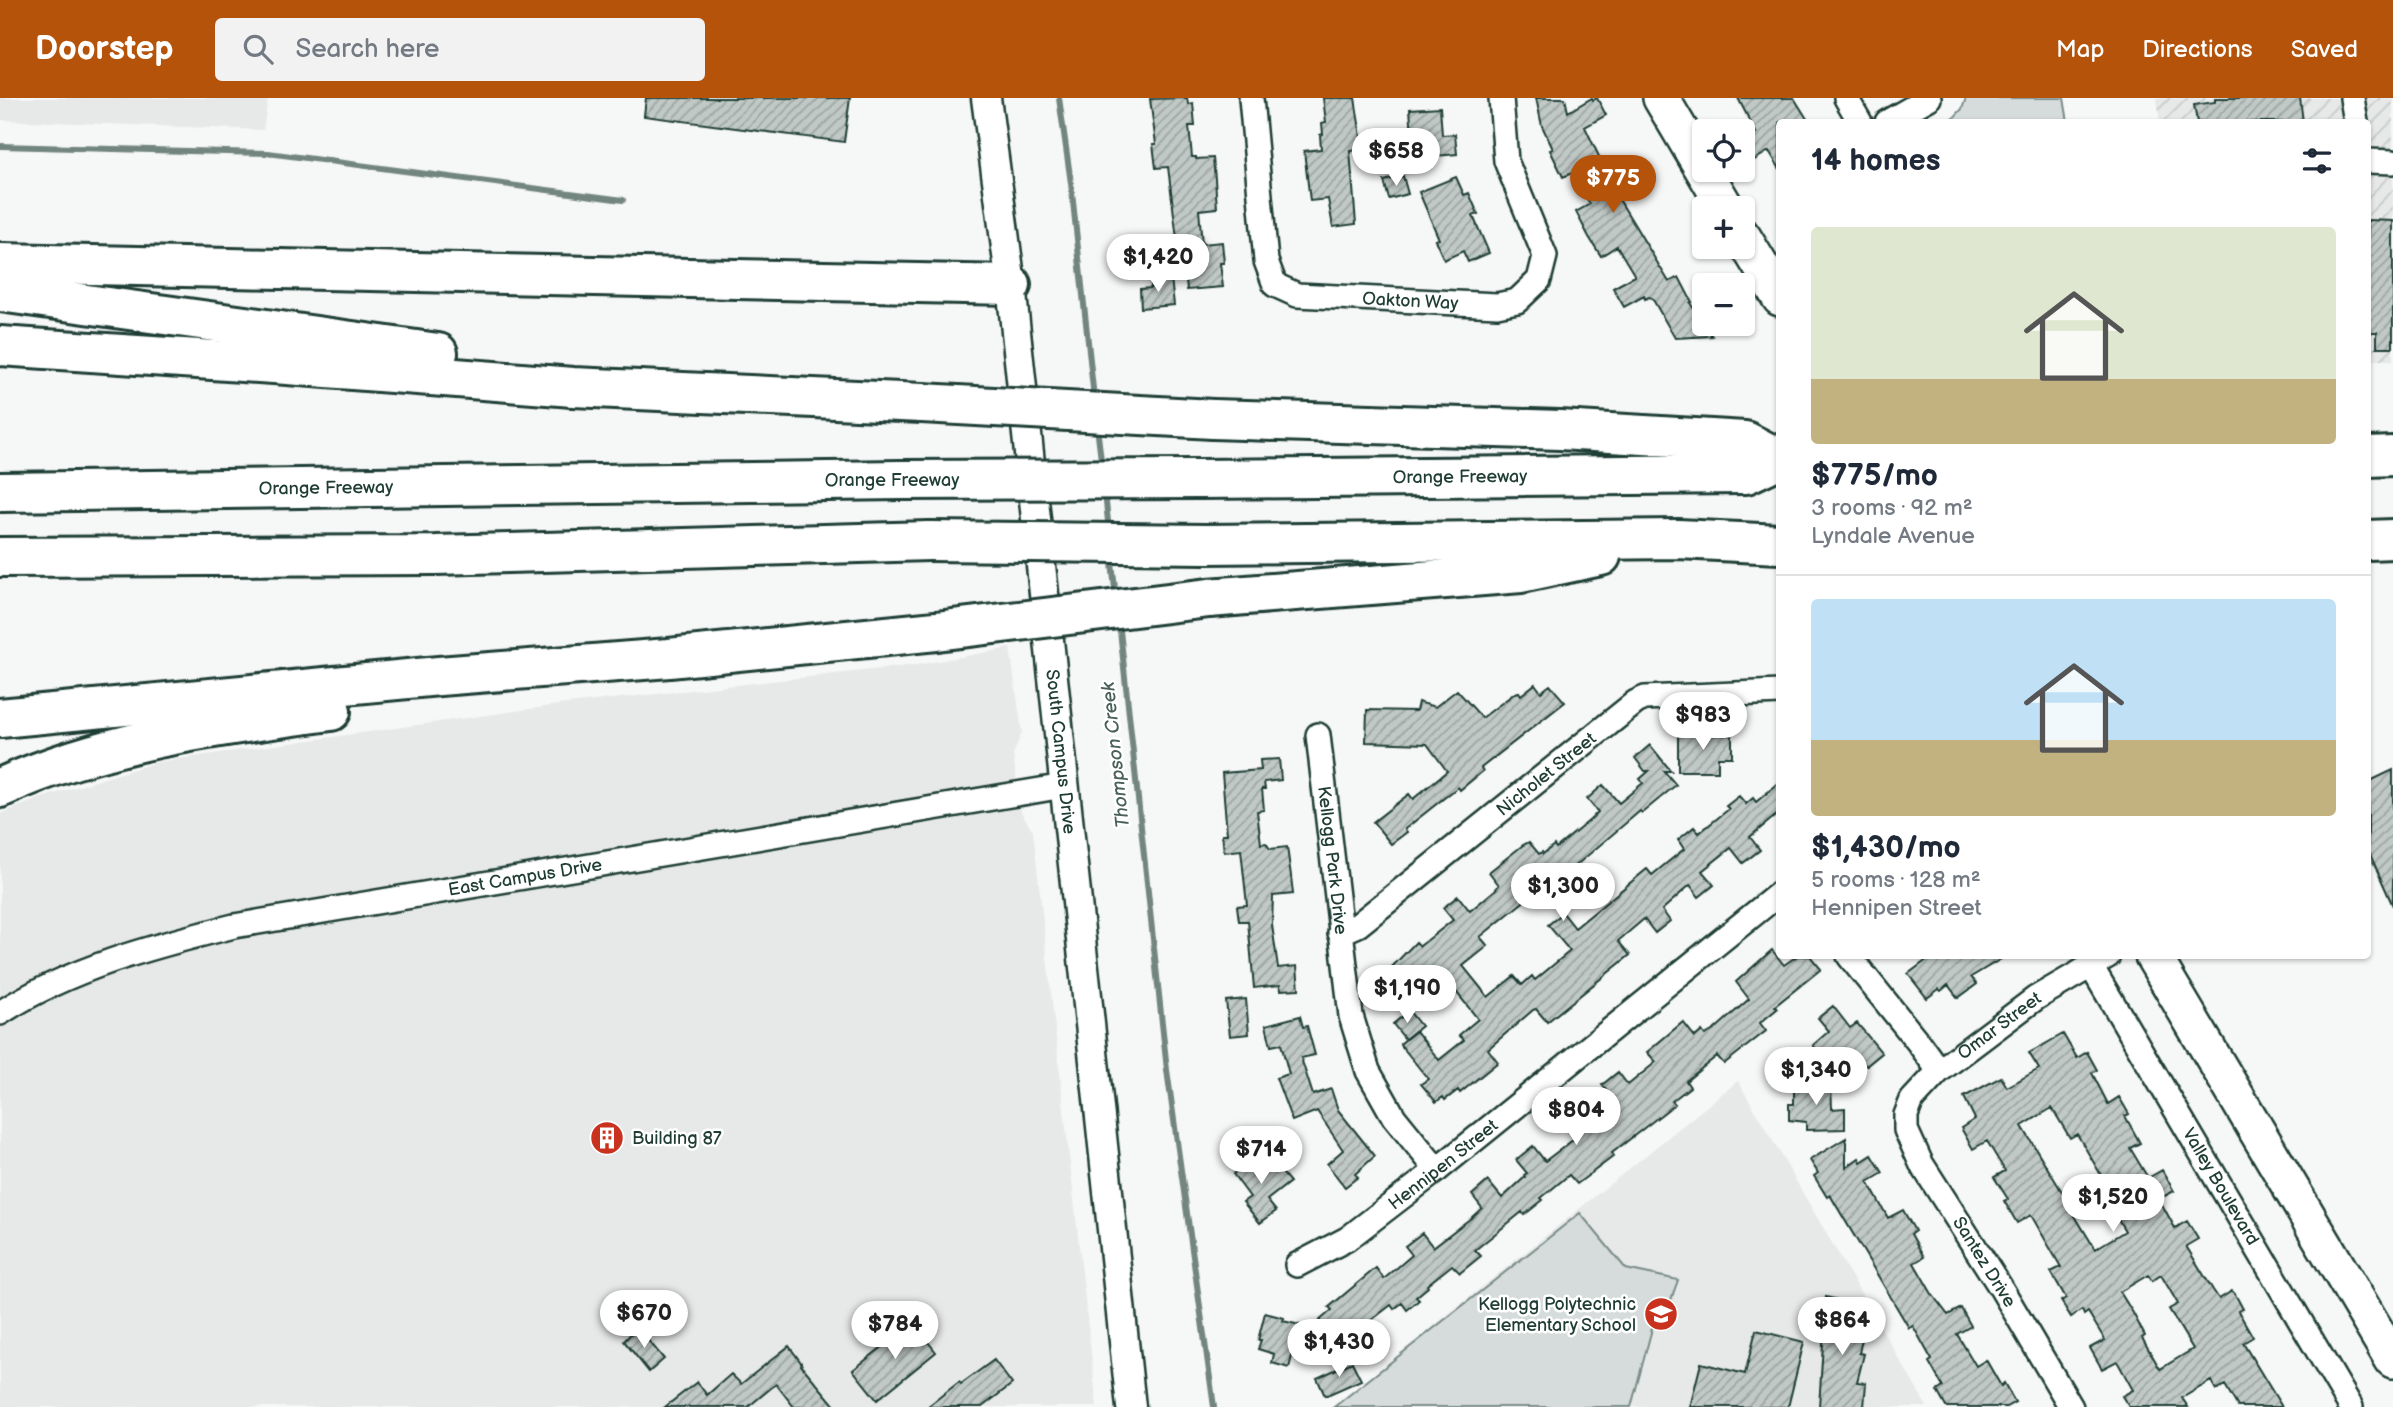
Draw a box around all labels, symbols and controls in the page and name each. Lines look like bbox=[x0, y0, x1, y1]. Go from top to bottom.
search box bbox=[215, 18, 705, 81]
text: Doorstep bbox=[35, 29, 173, 69]
icon: search bbox=[239, 30, 277, 68]
text: Search here bbox=[295, 34, 439, 65]
text: Map bbox=[2056, 35, 2104, 64]
text: Directions bbox=[2142, 35, 2253, 64]
text: Saved bbox=[2291, 35, 2358, 64]
map controls bbox=[1692, 119, 1755, 336]
button: locate bbox=[1692, 119, 1755, 182]
pin: $658 bbox=[1355, 129, 1437, 188]
text: $658 bbox=[1368, 137, 1424, 165]
icon: filters bbox=[2298, 142, 2336, 180]
text: 14 homes bbox=[1811, 143, 1940, 179]
pin: $775 bbox=[1572, 156, 1654, 215]
text: $775 bbox=[1586, 164, 1640, 192]
button: + bbox=[1692, 196, 1755, 259]
pin: $1,420 bbox=[1101, 234, 1215, 294]
text: $1,420 bbox=[1122, 243, 1194, 271]
button: − bbox=[1692, 273, 1755, 336]
icon: home bbox=[2011, 273, 2137, 399]
street label: Oakton Way bbox=[1362, 288, 1460, 314]
text: $775/mo bbox=[1811, 458, 1938, 494]
street label: Orange Freeway bbox=[1393, 465, 1528, 488]
street label: Orange Freeway bbox=[825, 470, 960, 491]
street label: Orange Freeway bbox=[258, 476, 394, 499]
text: 3 rooms · 92 m² bbox=[1811, 494, 1973, 522]
text: Lyndale Avenue bbox=[1811, 522, 1975, 550]
icon: home bbox=[2011, 645, 2137, 771]
street label: South Campus Drive bbox=[1042, 668, 1080, 835]
water label: Thompson Creek bbox=[1097, 680, 1135, 829]
pin: $983 bbox=[1662, 692, 1744, 752]
text: $983 bbox=[1675, 701, 1731, 729]
street label: Nicholet Street bbox=[1492, 727, 1601, 820]
street label: Kellogg Park Drive bbox=[1314, 785, 1352, 936]
text: $1,430/mo bbox=[1811, 830, 1961, 866]
street label: East Campus Drive bbox=[447, 854, 604, 900]
pin: $1,300 bbox=[1506, 864, 1620, 923]
text: 5 rooms · 128 m² bbox=[1811, 866, 1981, 894]
text: $1,300 bbox=[1527, 872, 1599, 900]
text: Hennipen Street bbox=[1811, 894, 1982, 922]
pin: $1,190 bbox=[1350, 965, 1464, 1025]
text: $1,190 bbox=[1373, 974, 1441, 1002]
street label: Omar Street bbox=[1953, 987, 2045, 1064]
pin: $1,340 bbox=[1759, 1048, 1873, 1107]
text: $1,340 bbox=[1780, 1056, 1852, 1084]
pin: $804 bbox=[1535, 1088, 1617, 1147]
text: $804 bbox=[1548, 1096, 1604, 1124]
street label: Hennipen Street bbox=[1384, 1114, 1502, 1214]
building icon: Building 87 bbox=[588, 1119, 626, 1157]
street label: Valley Boulevard bbox=[2178, 1124, 2264, 1249]
pin: $714 bbox=[1220, 1126, 1302, 1186]
place label: Building 87 bbox=[632, 1128, 722, 1149]
text: $714 bbox=[1235, 1135, 1287, 1163]
pin: $1,520 bbox=[2056, 1174, 2170, 1234]
text: $1,520 bbox=[2078, 1183, 2148, 1211]
street label: Santez Drive bbox=[1948, 1213, 2020, 1311]
pin: $670 bbox=[603, 1290, 685, 1350]
place label: Kellogg Polytechnic Elementary School bbox=[1478, 1294, 1636, 1336]
school or university icon: Kellogg Polytechnic Elementary School bbox=[1642, 1295, 1680, 1333]
pin: $864 bbox=[1801, 1298, 1883, 1357]
text: $670 bbox=[616, 1299, 672, 1327]
pin: $784 bbox=[854, 1302, 936, 1361]
text: $864 bbox=[1814, 1306, 1870, 1334]
text: $784 bbox=[867, 1310, 923, 1338]
pin: $1,430 bbox=[1282, 1320, 1396, 1379]
text: $1,430 bbox=[1303, 1328, 1375, 1356]

